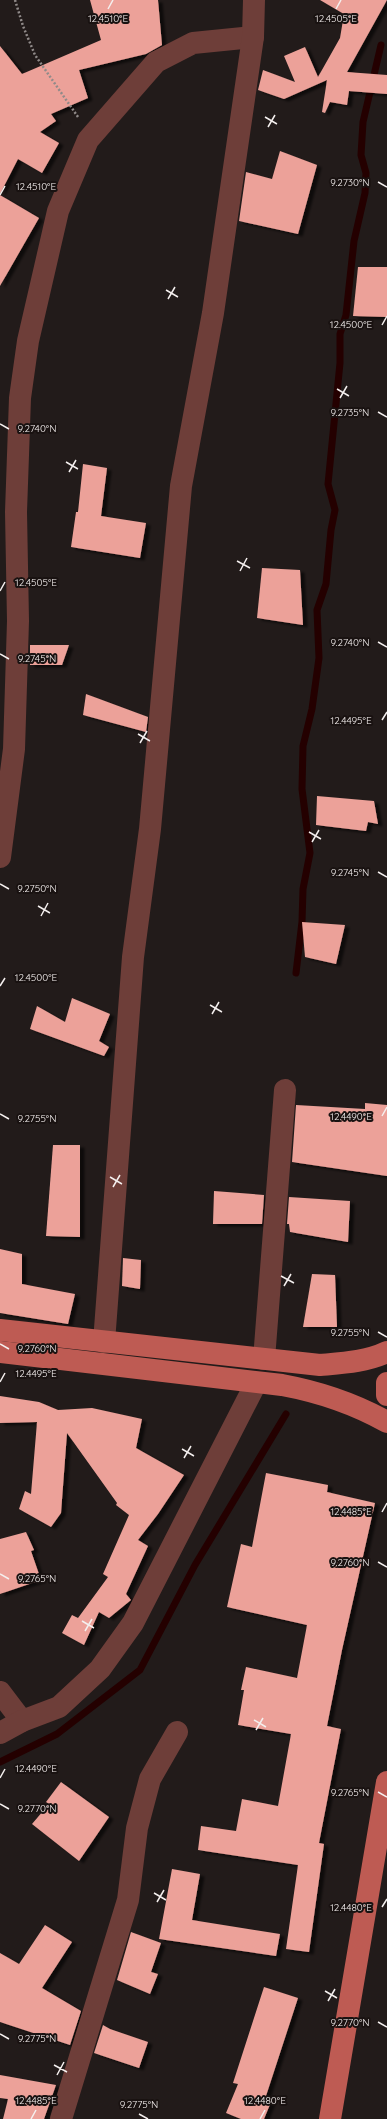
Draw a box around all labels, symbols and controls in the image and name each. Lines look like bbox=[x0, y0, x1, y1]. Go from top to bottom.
text: 12.4510°E bbox=[88, 12, 128, 25]
text: 12.4505°E bbox=[315, 12, 357, 25]
text: 9.2730°N bbox=[330, 176, 370, 189]
text: 12.4510°E bbox=[16, 180, 56, 193]
text: 12.4500°E bbox=[330, 318, 373, 331]
text: 9.2735°N bbox=[331, 406, 369, 419]
text: 9.2740°N bbox=[18, 422, 56, 435]
text: 12.4505°E bbox=[15, 576, 57, 589]
text: 9.2740°N bbox=[331, 636, 369, 649]
text: 9.2745°N bbox=[18, 652, 56, 665]
text: 12.4495°E bbox=[330, 714, 372, 727]
text: 9.2745°N bbox=[331, 866, 369, 879]
text: 9.2750°N bbox=[17, 882, 57, 895]
text: 12.4500°E bbox=[15, 971, 58, 984]
text: 12.4490°E bbox=[330, 1110, 372, 1123]
text: 9.2755°N bbox=[18, 1112, 56, 1125]
text: 9.2755°N bbox=[331, 1326, 369, 1339]
text: 9.2760°N bbox=[17, 1342, 57, 1355]
text: 12.4495°E bbox=[15, 1367, 57, 1380]
text: 12.4485°E bbox=[330, 1505, 372, 1518]
text: 9.2760°N bbox=[330, 1556, 370, 1569]
text: 9.2765°N bbox=[18, 1572, 56, 1585]
text: 12.4490°E bbox=[15, 1762, 57, 1775]
text: 9.2765°N bbox=[331, 1786, 369, 1799]
text: 9.2770°N bbox=[17, 1802, 57, 1815]
text: 12.4480°E bbox=[330, 1901, 372, 1914]
text: 9.2770°N bbox=[330, 2016, 370, 2029]
text: 9.2775°N bbox=[18, 2032, 56, 2045]
text: 12.4485°E bbox=[15, 2094, 57, 2107]
text: 12.4480°E bbox=[244, 2094, 286, 2107]
text: 9.2775°N bbox=[120, 2098, 158, 2111]

